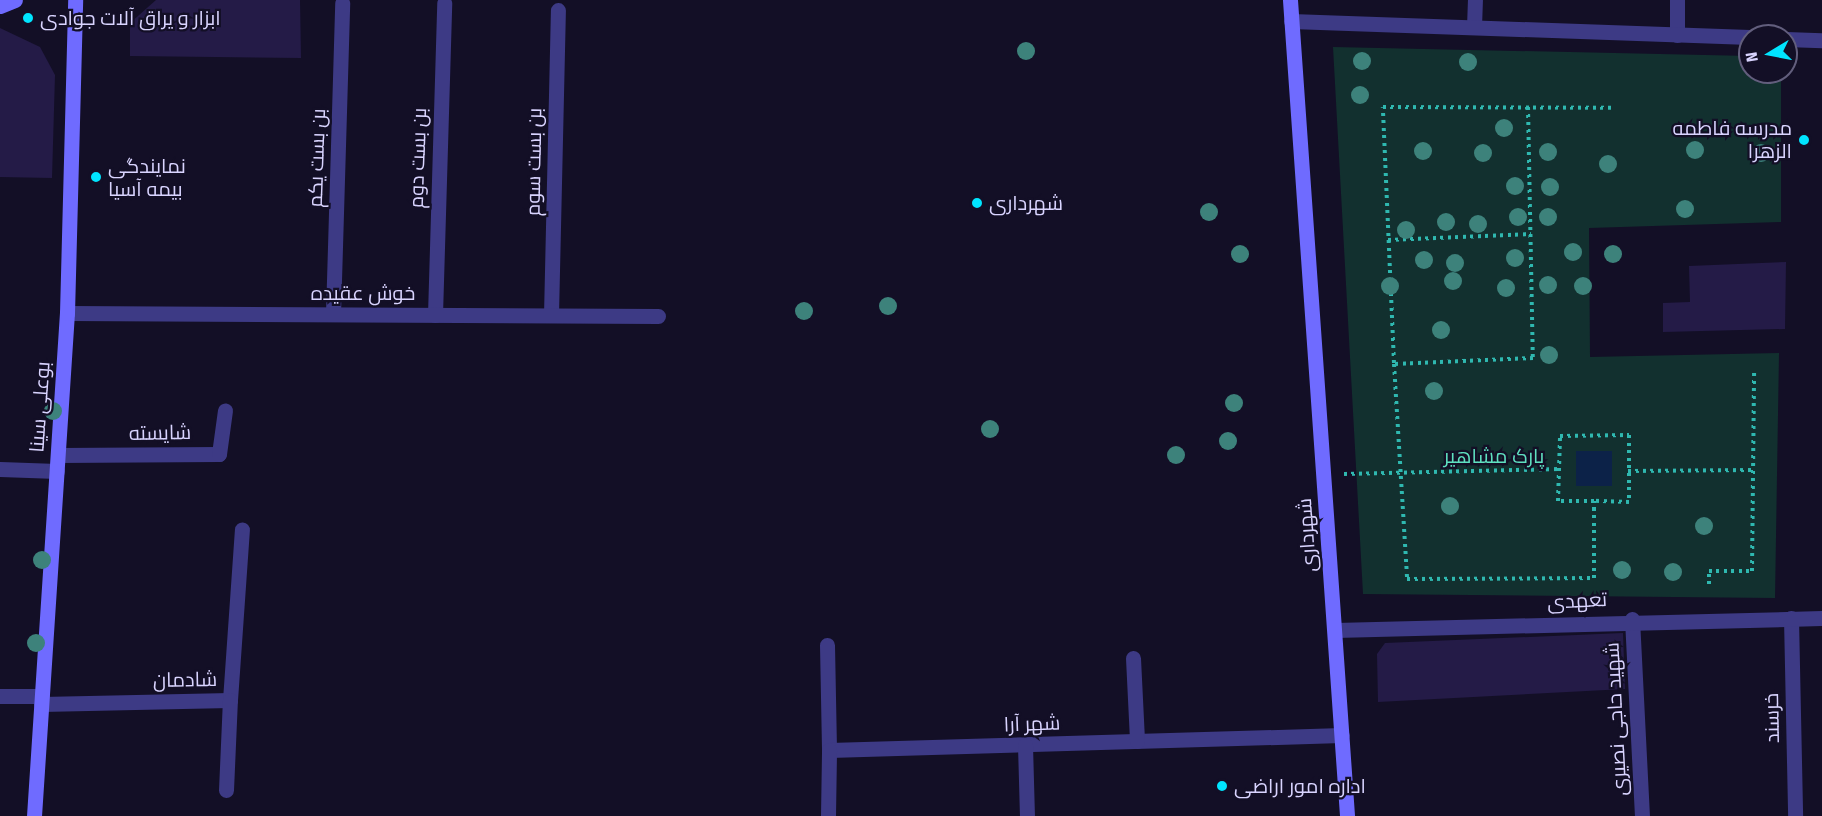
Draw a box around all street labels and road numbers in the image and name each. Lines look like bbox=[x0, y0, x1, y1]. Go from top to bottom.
street label: بن بست دوم bbox=[404, 107, 432, 209]
street label: بن بست یکم bbox=[303, 108, 331, 208]
street label: بن بست سوم bbox=[521, 108, 547, 216]
street label: خوش عقیده bbox=[311, 281, 415, 305]
street label: بوعلی سینا bbox=[25, 361, 55, 453]
street label: شايسته bbox=[129, 420, 191, 446]
street label: شهرداری bbox=[1292, 497, 1322, 573]
street label: تعهدی bbox=[1546, 587, 1608, 615]
street label: شهید حاجی نصیری bbox=[1600, 642, 1632, 796]
street label: شادمان bbox=[153, 667, 217, 693]
street label: خرسند bbox=[1760, 693, 1784, 743]
street label: شهر آرا bbox=[1003, 711, 1061, 737]

